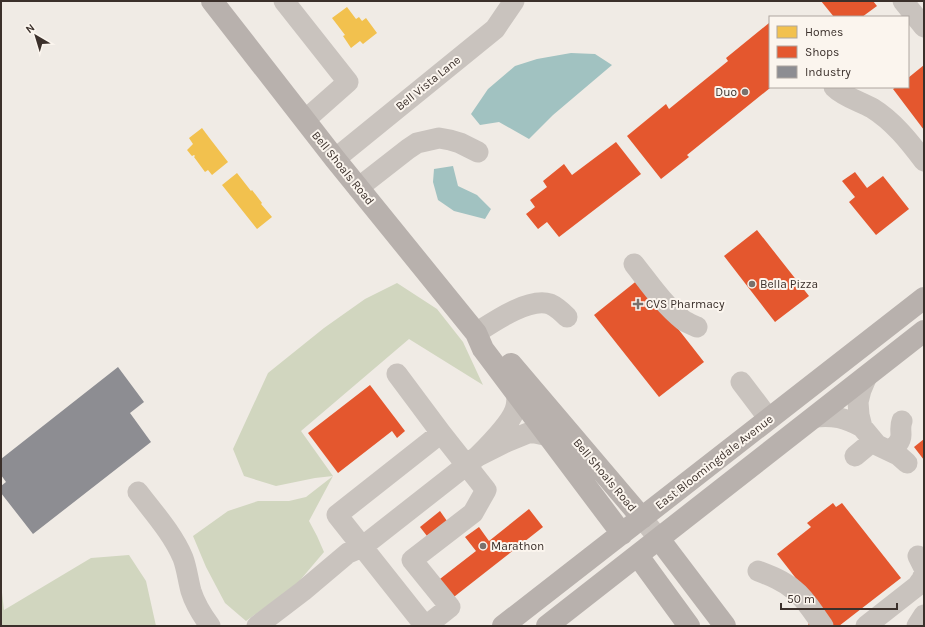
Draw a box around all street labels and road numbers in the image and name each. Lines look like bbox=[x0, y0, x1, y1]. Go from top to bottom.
street label: Bell Vista Lane bbox=[393, 53, 463, 113]
street label: Bell Shoals Road bbox=[309, 128, 377, 208]
street label: East Bloomingdale Avenue bbox=[652, 412, 776, 512]
street label: Bell Shoals Road bbox=[570, 436, 640, 514]

